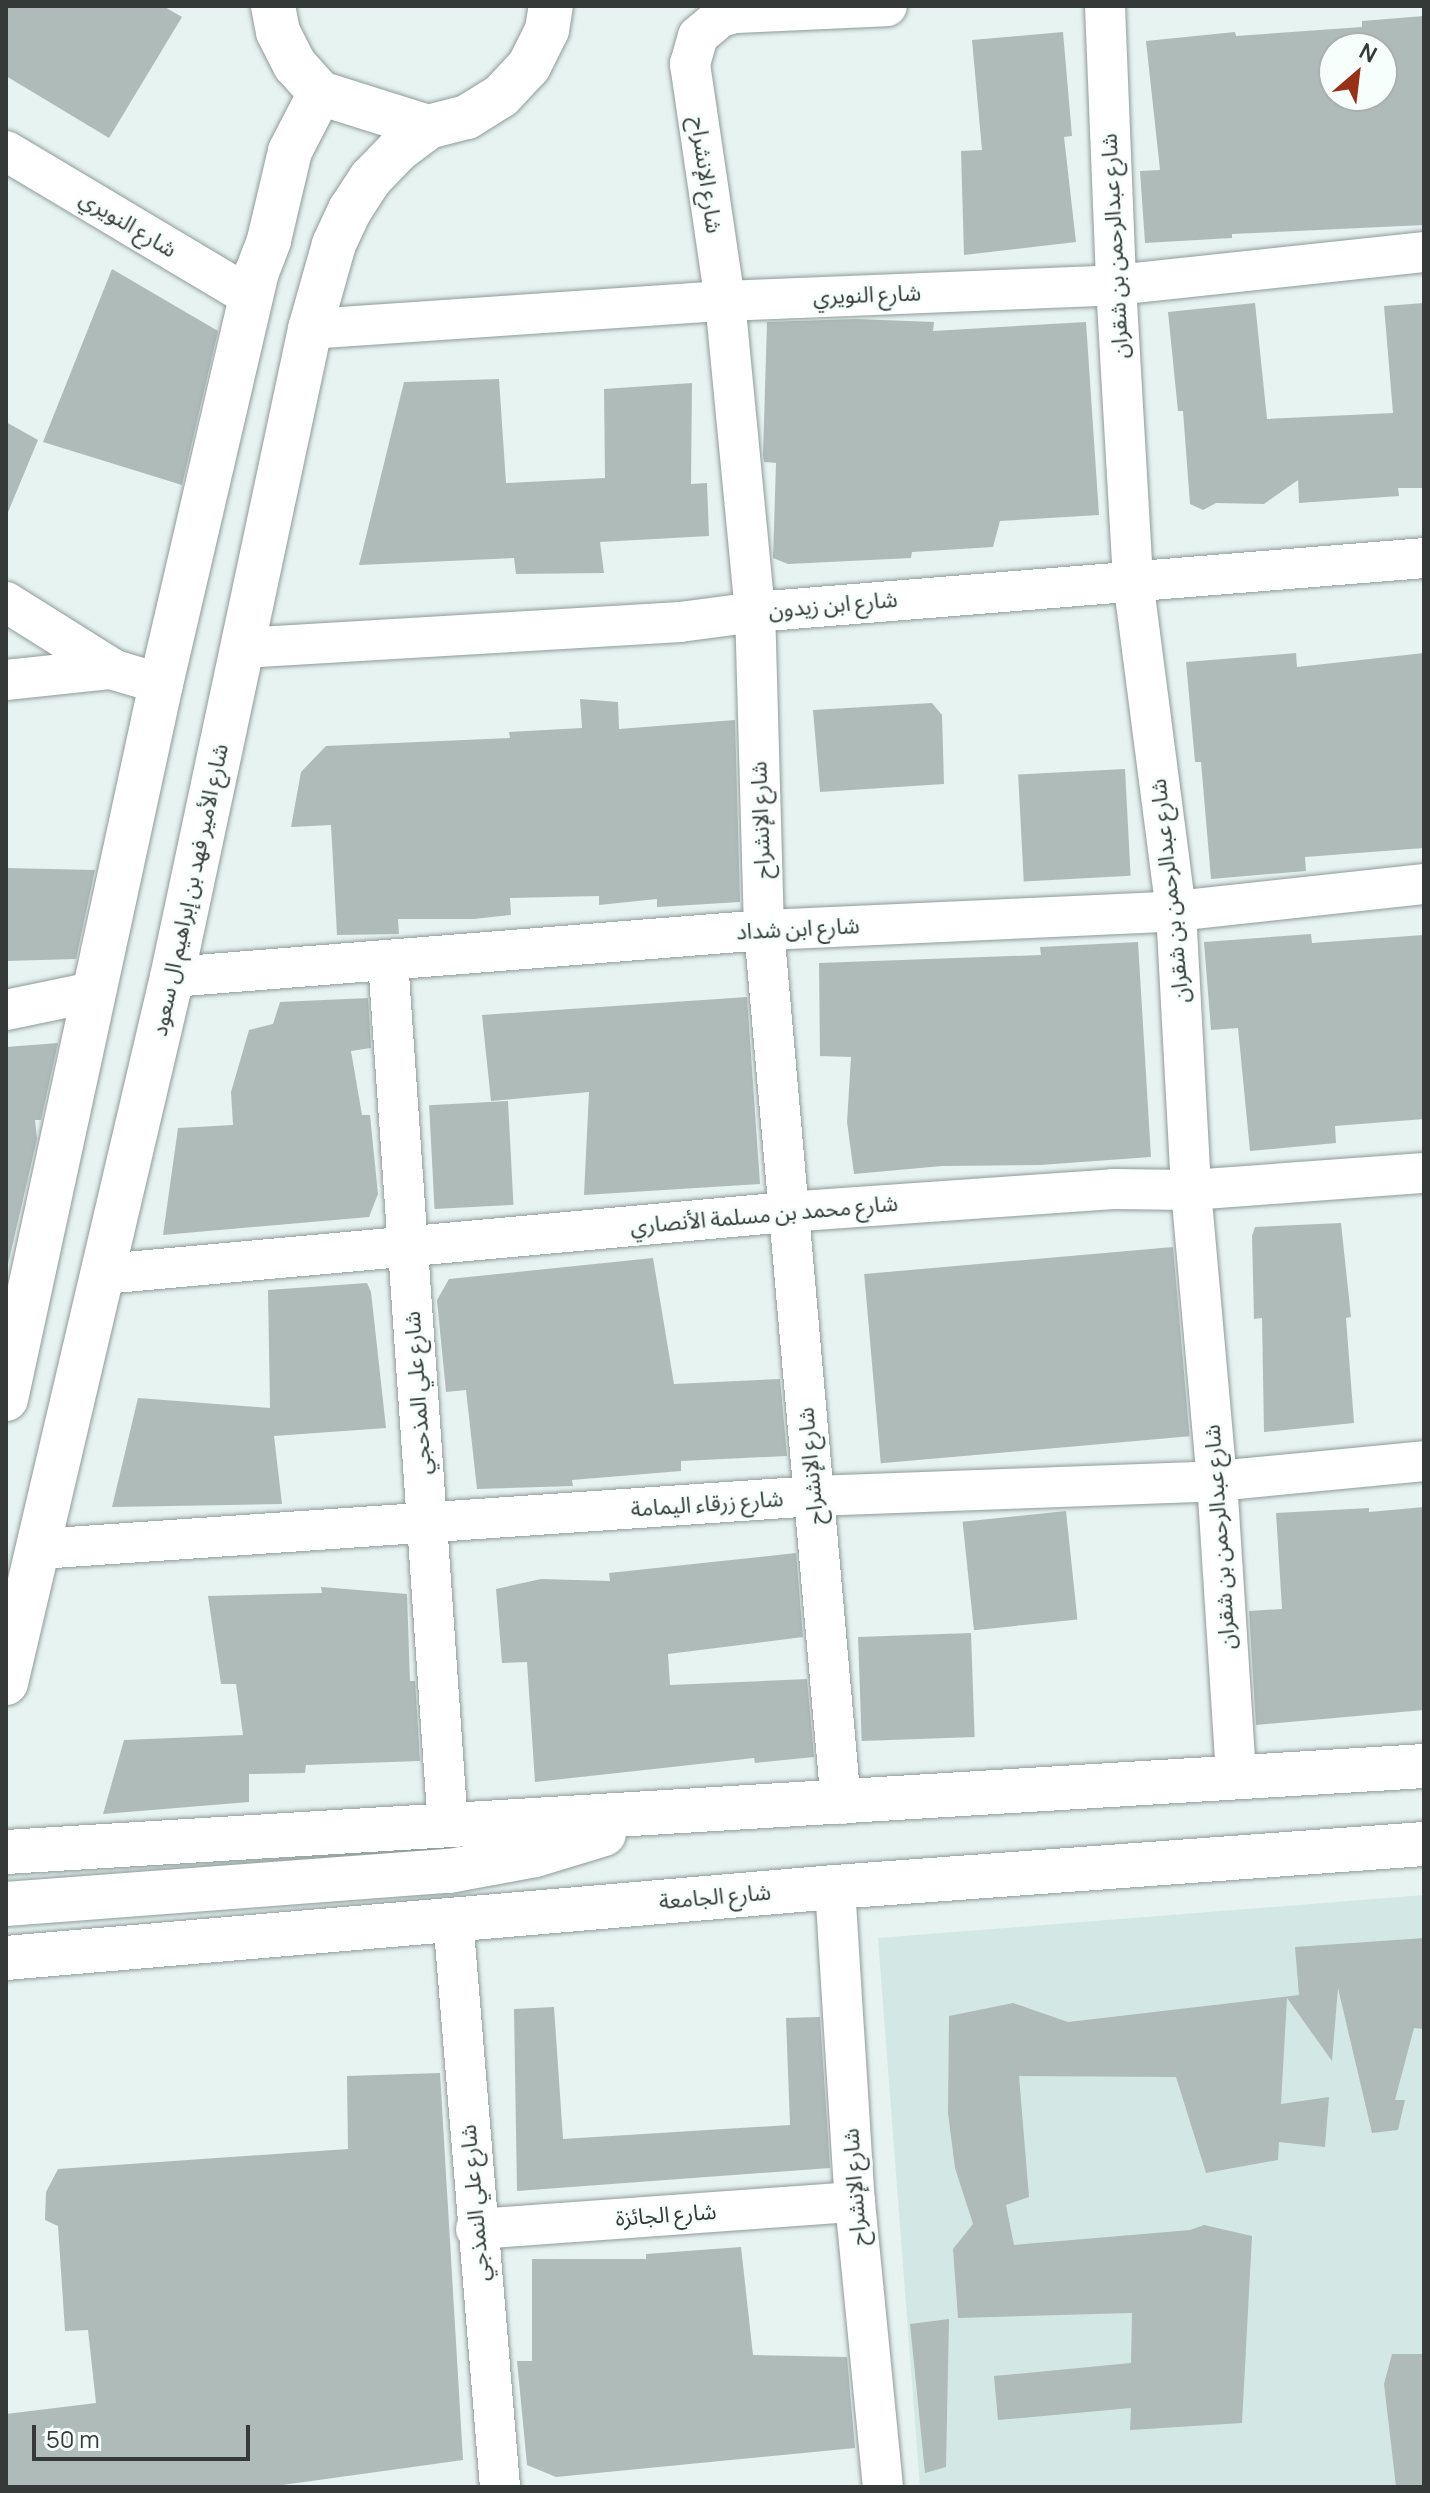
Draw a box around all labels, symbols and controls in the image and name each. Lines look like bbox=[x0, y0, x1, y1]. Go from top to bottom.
north arrow bbox=[1318, 32, 1398, 112]
text: N bbox=[1354, 36, 1382, 70]
street label: شارع الإنشراح bbox=[685, 115, 727, 235]
street label: شارع عبدالرحمن بن شقران bbox=[1096, 133, 1134, 359]
street label: شارع النويري bbox=[75, 185, 181, 263]
street label: شارع النويري bbox=[812, 280, 922, 310]
street label: شارع ابن زيدون bbox=[767, 586, 899, 624]
street label: شارع الأمير فهد بن إبراهيم ال سعود bbox=[146, 741, 234, 1039]
street label: شارع الإنشراح bbox=[746, 761, 776, 879]
street label: شارع عبدالرحمن بن شقران bbox=[1145, 777, 1195, 1005]
street label: شارع ابن شداد bbox=[736, 913, 860, 945]
street label: شارع محمد بن مسلمة الأنصاري bbox=[629, 1190, 899, 1240]
street label: شارع علي المذحجي bbox=[399, 1310, 437, 1476]
street label: شارع الإنشراح bbox=[793, 1406, 829, 1526]
street label: شارع عبدالرحمن بن شقران bbox=[1199, 1424, 1241, 1650]
street label: شارع زرقاء اليمامة bbox=[630, 1485, 784, 1523]
street label: شارع الجامعة bbox=[658, 1879, 772, 1915]
street label: شارع علي النمذجي bbox=[455, 2123, 495, 2283]
street label: شارع الإنشراح bbox=[838, 2128, 872, 2246]
street label: شارع الجائزة bbox=[615, 2198, 717, 2232]
scale bar bbox=[36, 2409, 254, 2459]
text: 50 m bbox=[46, 2422, 100, 2455]

